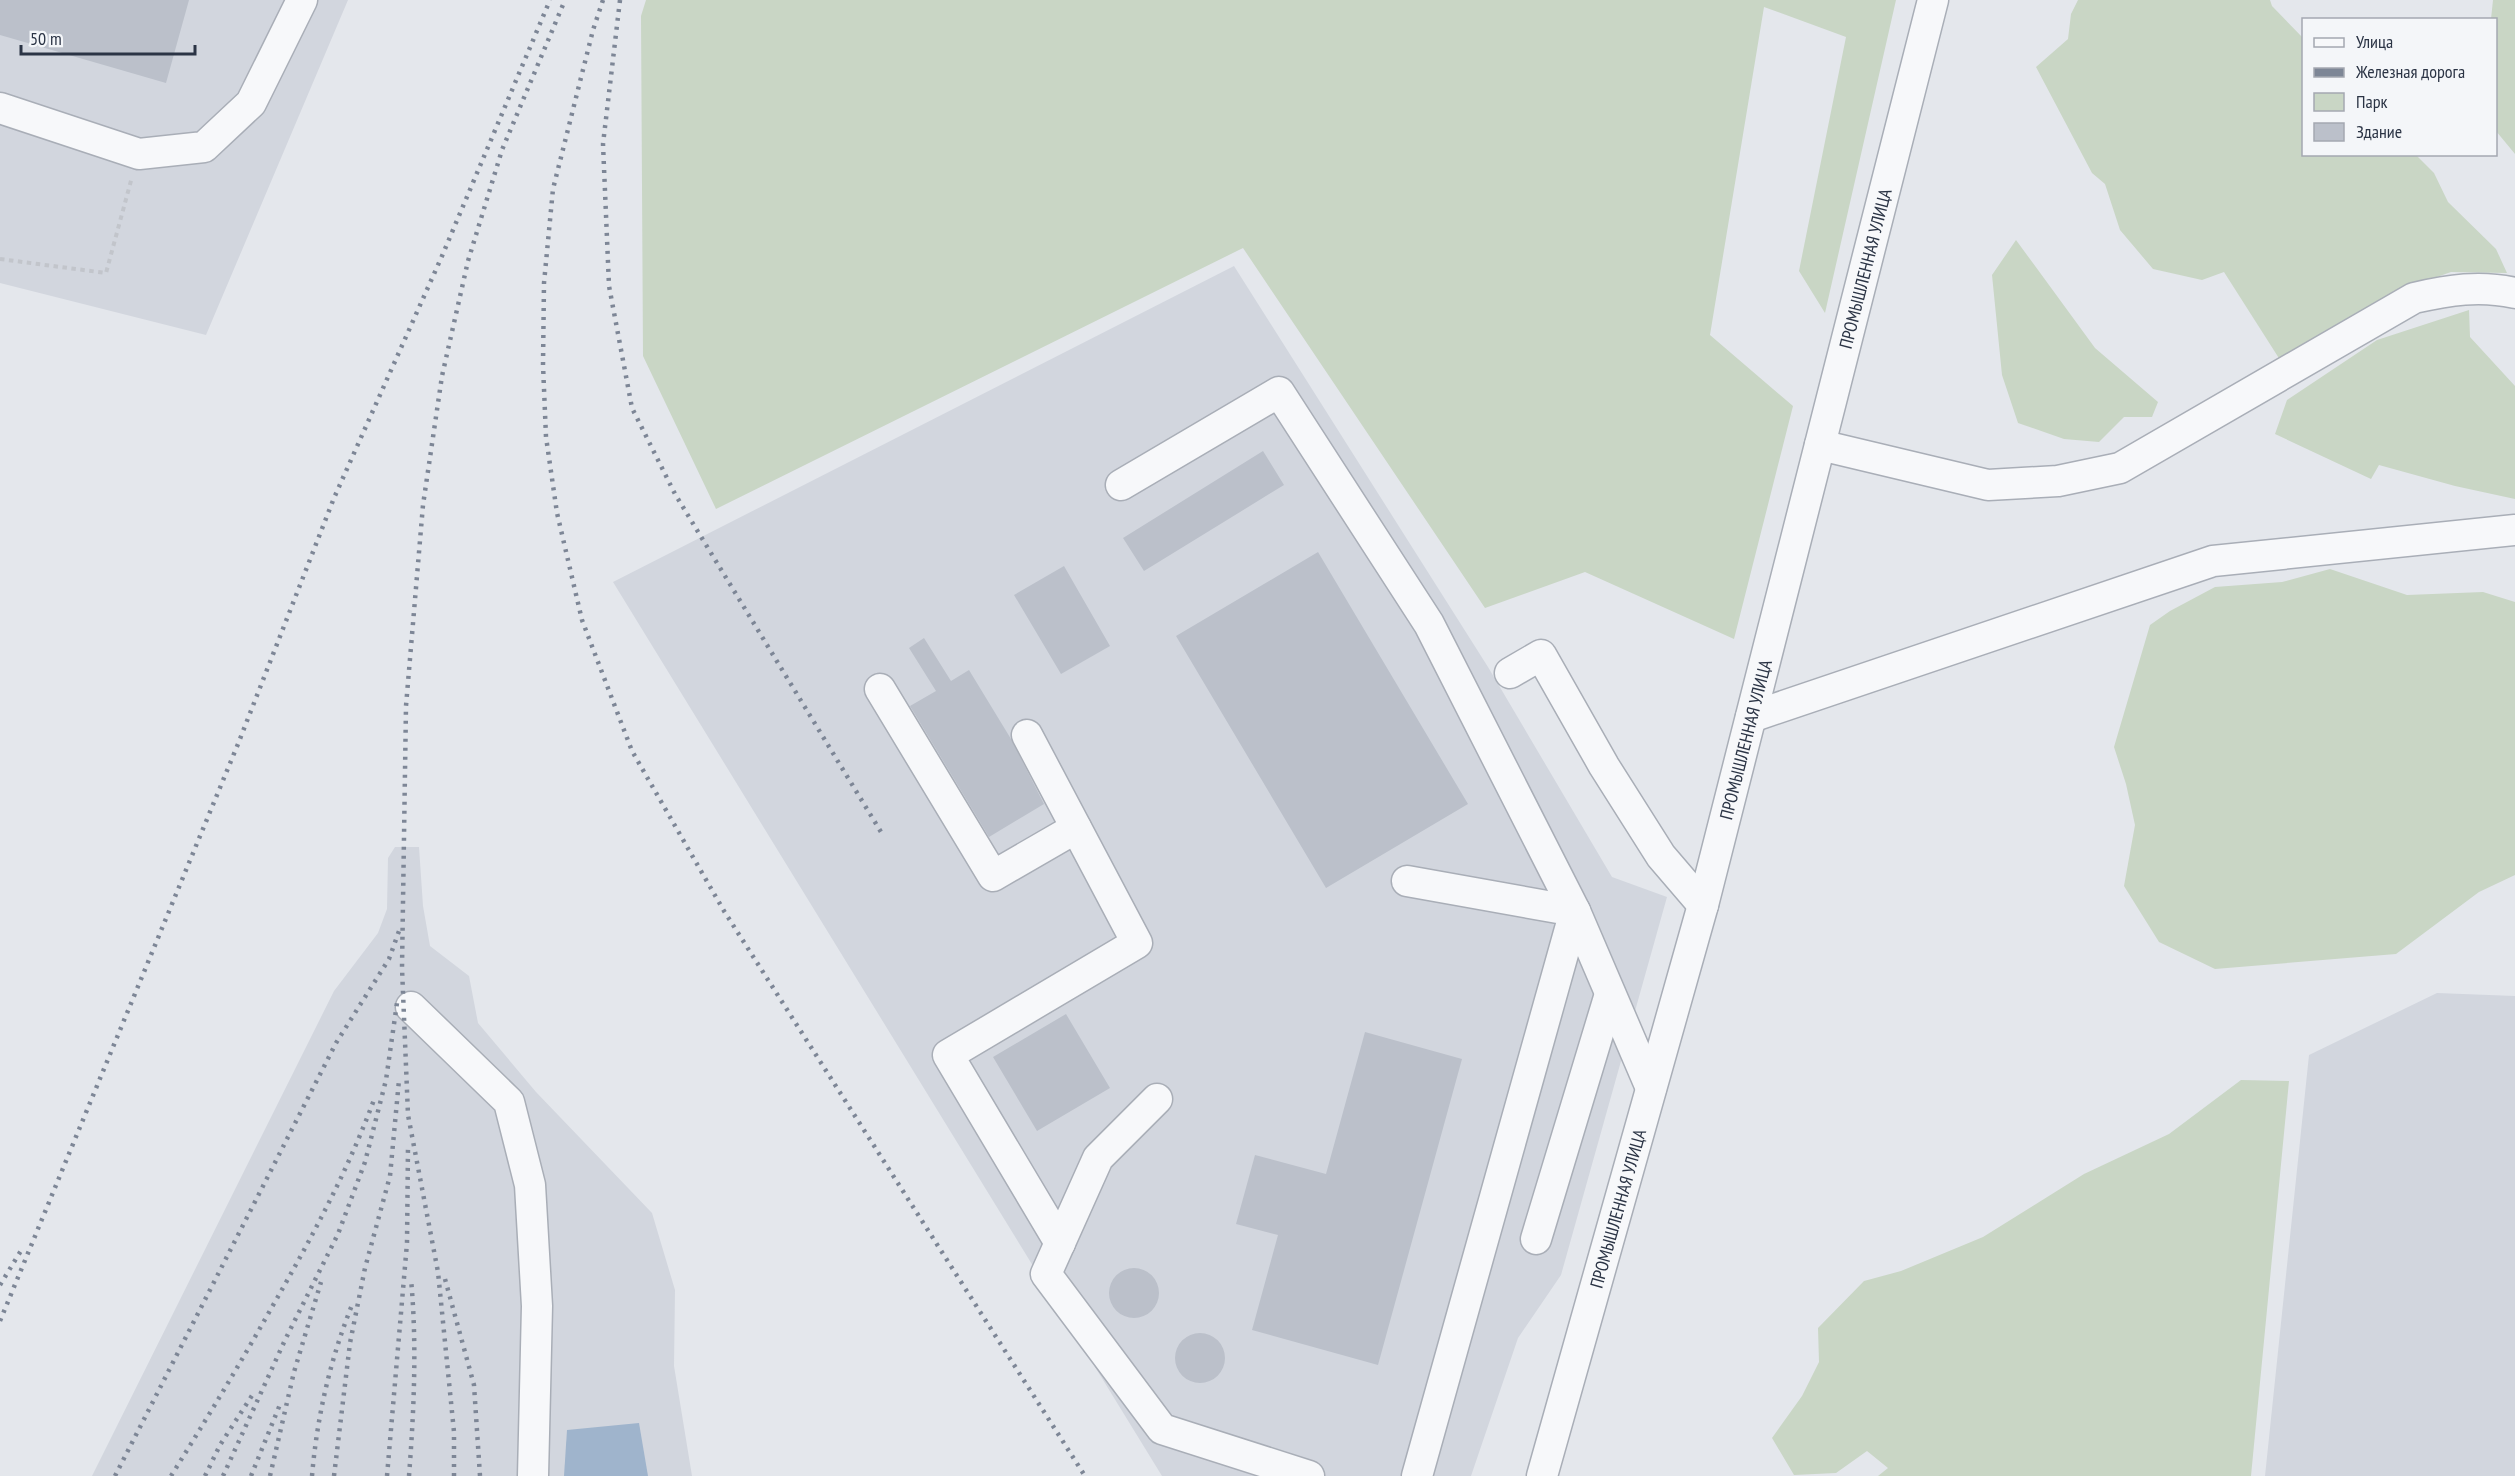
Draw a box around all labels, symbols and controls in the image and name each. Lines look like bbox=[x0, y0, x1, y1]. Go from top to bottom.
scale bar bbox=[21, 18, 195, 56]
legend bbox=[2302, 18, 2497, 156]
text: 50 m bbox=[30, 27, 62, 50]
text: Улица bbox=[2356, 30, 2393, 53]
text: Железная дорога bbox=[2355, 60, 2465, 83]
text: Парк bbox=[2356, 90, 2387, 113]
text: Здание bbox=[2356, 120, 2402, 143]
street label: ПРОМЫШЛЕННАЯ УЛИЦА bbox=[1833, 186, 1896, 351]
street label: ПРОМЫШЛЕННАЯ УЛИЦА bbox=[1714, 657, 1777, 822]
street label: ПРОМЫШЛЕННАЯ УЛИЦА bbox=[1584, 1126, 1651, 1290]

